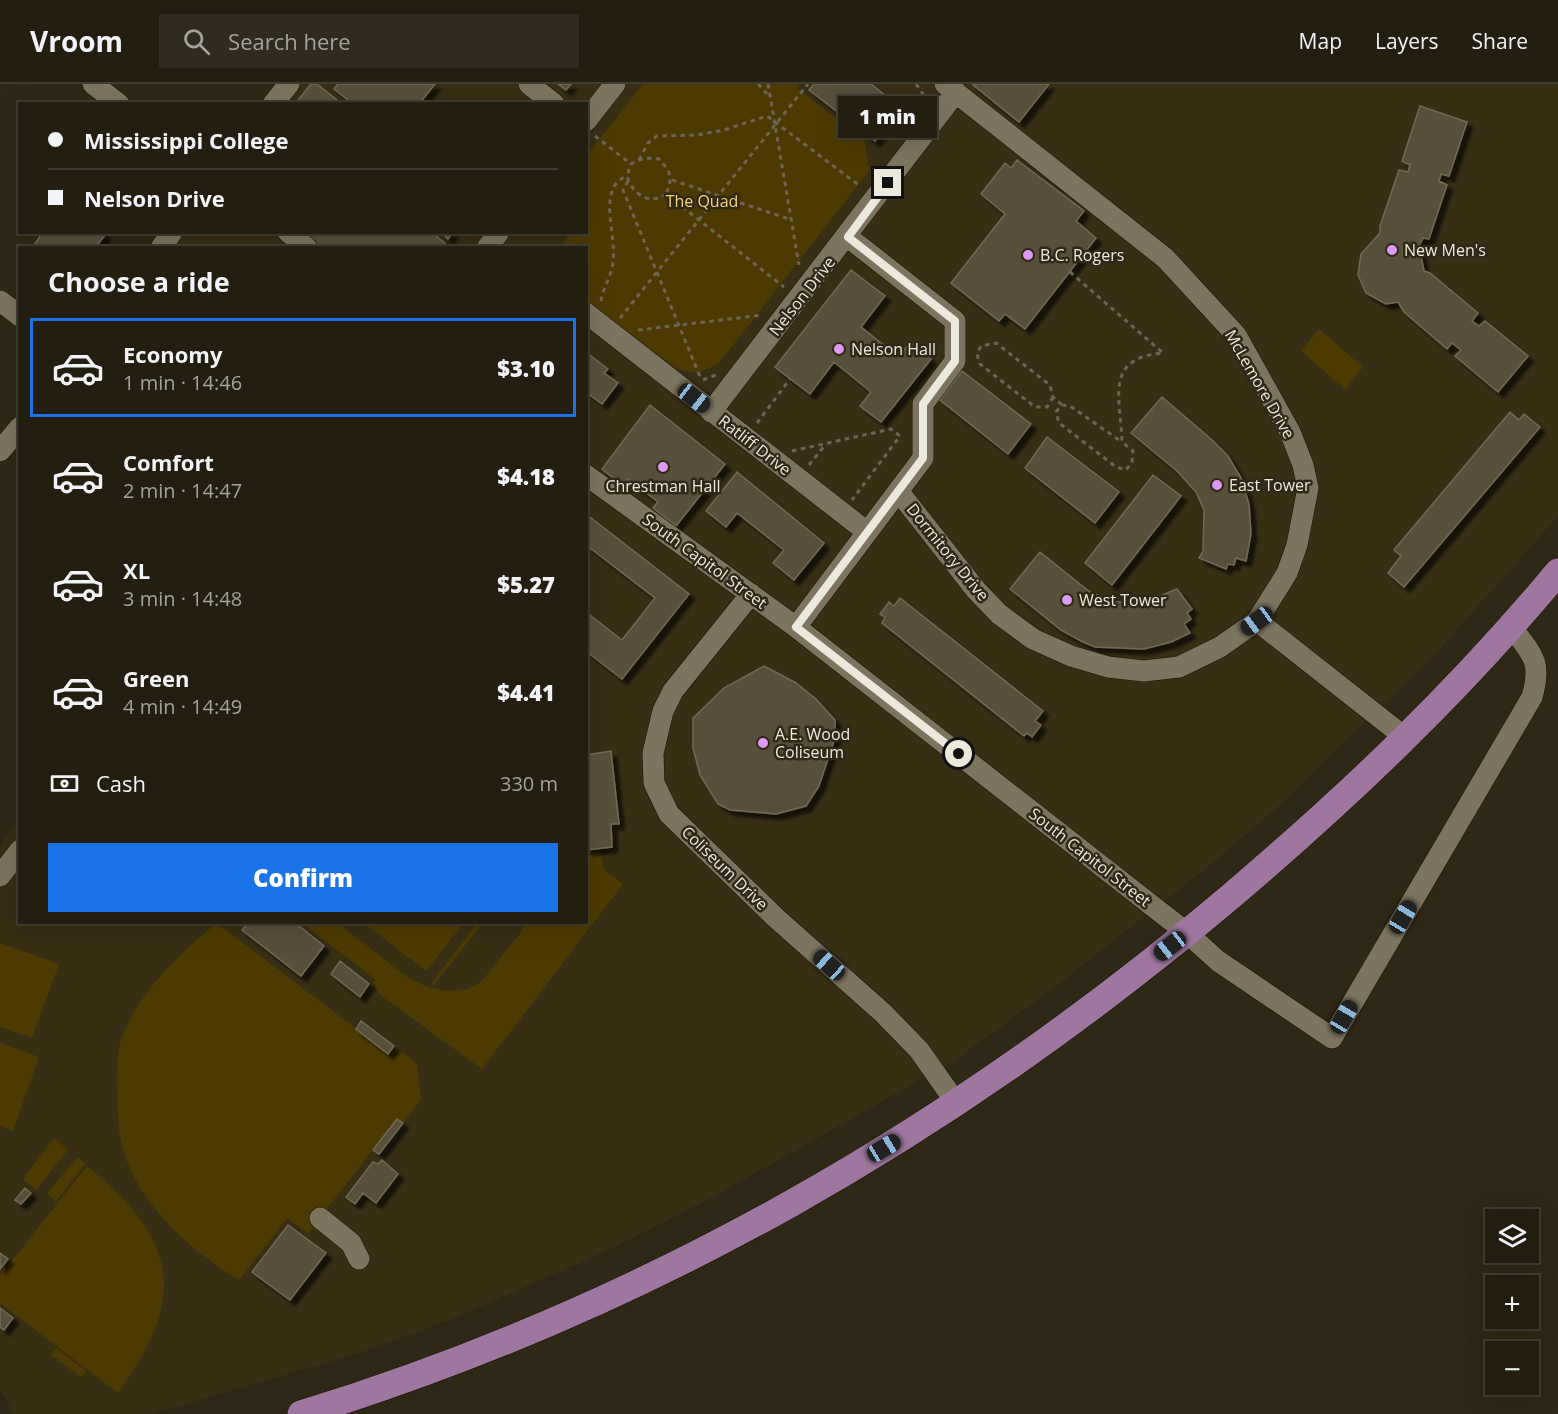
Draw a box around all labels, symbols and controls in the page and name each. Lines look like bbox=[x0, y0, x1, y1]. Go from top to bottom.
search box bbox=[159, 14, 579, 68]
text: Vroom bbox=[30, 22, 123, 60]
icon: search bbox=[180, 25, 213, 58]
text: Search here bbox=[228, 26, 351, 56]
text: Map bbox=[1299, 27, 1342, 55]
text: Layers bbox=[1375, 27, 1439, 55]
text: Share bbox=[1472, 27, 1528, 55]
callout: 1 min bbox=[838, 96, 938, 138]
text: 1 min bbox=[859, 103, 916, 130]
text: Mississippi College bbox=[84, 125, 288, 155]
route end bbox=[874, 169, 901, 196]
text: Nelson Drive bbox=[84, 183, 225, 213]
park label: The Quad bbox=[666, 190, 738, 212]
place label: New Men's bbox=[1404, 239, 1486, 261]
marker: New Men's bbox=[1385, 243, 1399, 257]
place label: B.C. Rogers bbox=[1040, 244, 1124, 266]
marker: B.C. Rogers bbox=[1021, 248, 1035, 262]
street label: Nelson Drive bbox=[764, 252, 840, 340]
text: Choose a ride bbox=[48, 263, 230, 300]
street label: McLemore Drive bbox=[1220, 325, 1300, 443]
place label: Nelson Hall bbox=[851, 338, 936, 360]
text: Economy bbox=[123, 339, 222, 369]
icon: car bbox=[51, 341, 105, 395]
marker: Nelson Hall bbox=[832, 342, 846, 356]
text: $3.10 bbox=[497, 353, 555, 383]
text: 1 min · 14:46 bbox=[123, 369, 242, 396]
car bbox=[674, 380, 714, 416]
street label: Ratliff Drive bbox=[714, 410, 796, 480]
text: Comfort bbox=[123, 447, 214, 477]
icon: car bbox=[51, 449, 105, 503]
marker: Chrestman Hall bbox=[656, 460, 670, 474]
text: $4.18 bbox=[497, 461, 555, 491]
place label: East Tower bbox=[1229, 474, 1311, 496]
place label: Chrestman Hall bbox=[605, 475, 721, 497]
text: 2 min · 14:47 bbox=[123, 477, 242, 504]
marker: East Tower bbox=[1210, 478, 1224, 492]
street label: Dormitory Drive bbox=[902, 499, 994, 605]
street label: South Capitol Street bbox=[638, 508, 772, 614]
text: XL bbox=[123, 555, 150, 585]
icon: car bbox=[51, 557, 105, 611]
text: $5.27 bbox=[497, 569, 555, 599]
text: 3 min · 14:48 bbox=[123, 585, 242, 612]
place label: West Tower bbox=[1079, 589, 1167, 611]
marker: West Tower bbox=[1060, 593, 1074, 607]
car bbox=[1237, 603, 1277, 639]
text: Green bbox=[123, 663, 189, 693]
icon: car bbox=[51, 665, 105, 719]
text: $4.41 bbox=[497, 677, 555, 707]
text: 4 min · 14:49 bbox=[123, 693, 242, 720]
place label: A.E. Wood Coliseum bbox=[775, 723, 850, 763]
marker: A.E. Wood Coliseum bbox=[756, 736, 770, 750]
route start bbox=[945, 740, 972, 767]
icon: cash bbox=[48, 767, 81, 800]
text: Cash bbox=[96, 768, 146, 798]
text: 330 m bbox=[500, 770, 558, 797]
street label: South Capitol Street bbox=[1025, 802, 1156, 912]
street label: Coliseum Drive bbox=[677, 821, 773, 915]
button: Confirm bbox=[48, 843, 558, 912]
car bbox=[1386, 897, 1420, 937]
car bbox=[1150, 928, 1190, 964]
car bbox=[810, 946, 848, 984]
car bbox=[1327, 997, 1361, 1037]
car bbox=[864, 1131, 904, 1165]
map controls bbox=[1485, 1209, 1539, 1395]
button: layers bbox=[1485, 1209, 1539, 1263]
button: + bbox=[1485, 1275, 1539, 1329]
button: − bbox=[1485, 1341, 1539, 1395]

